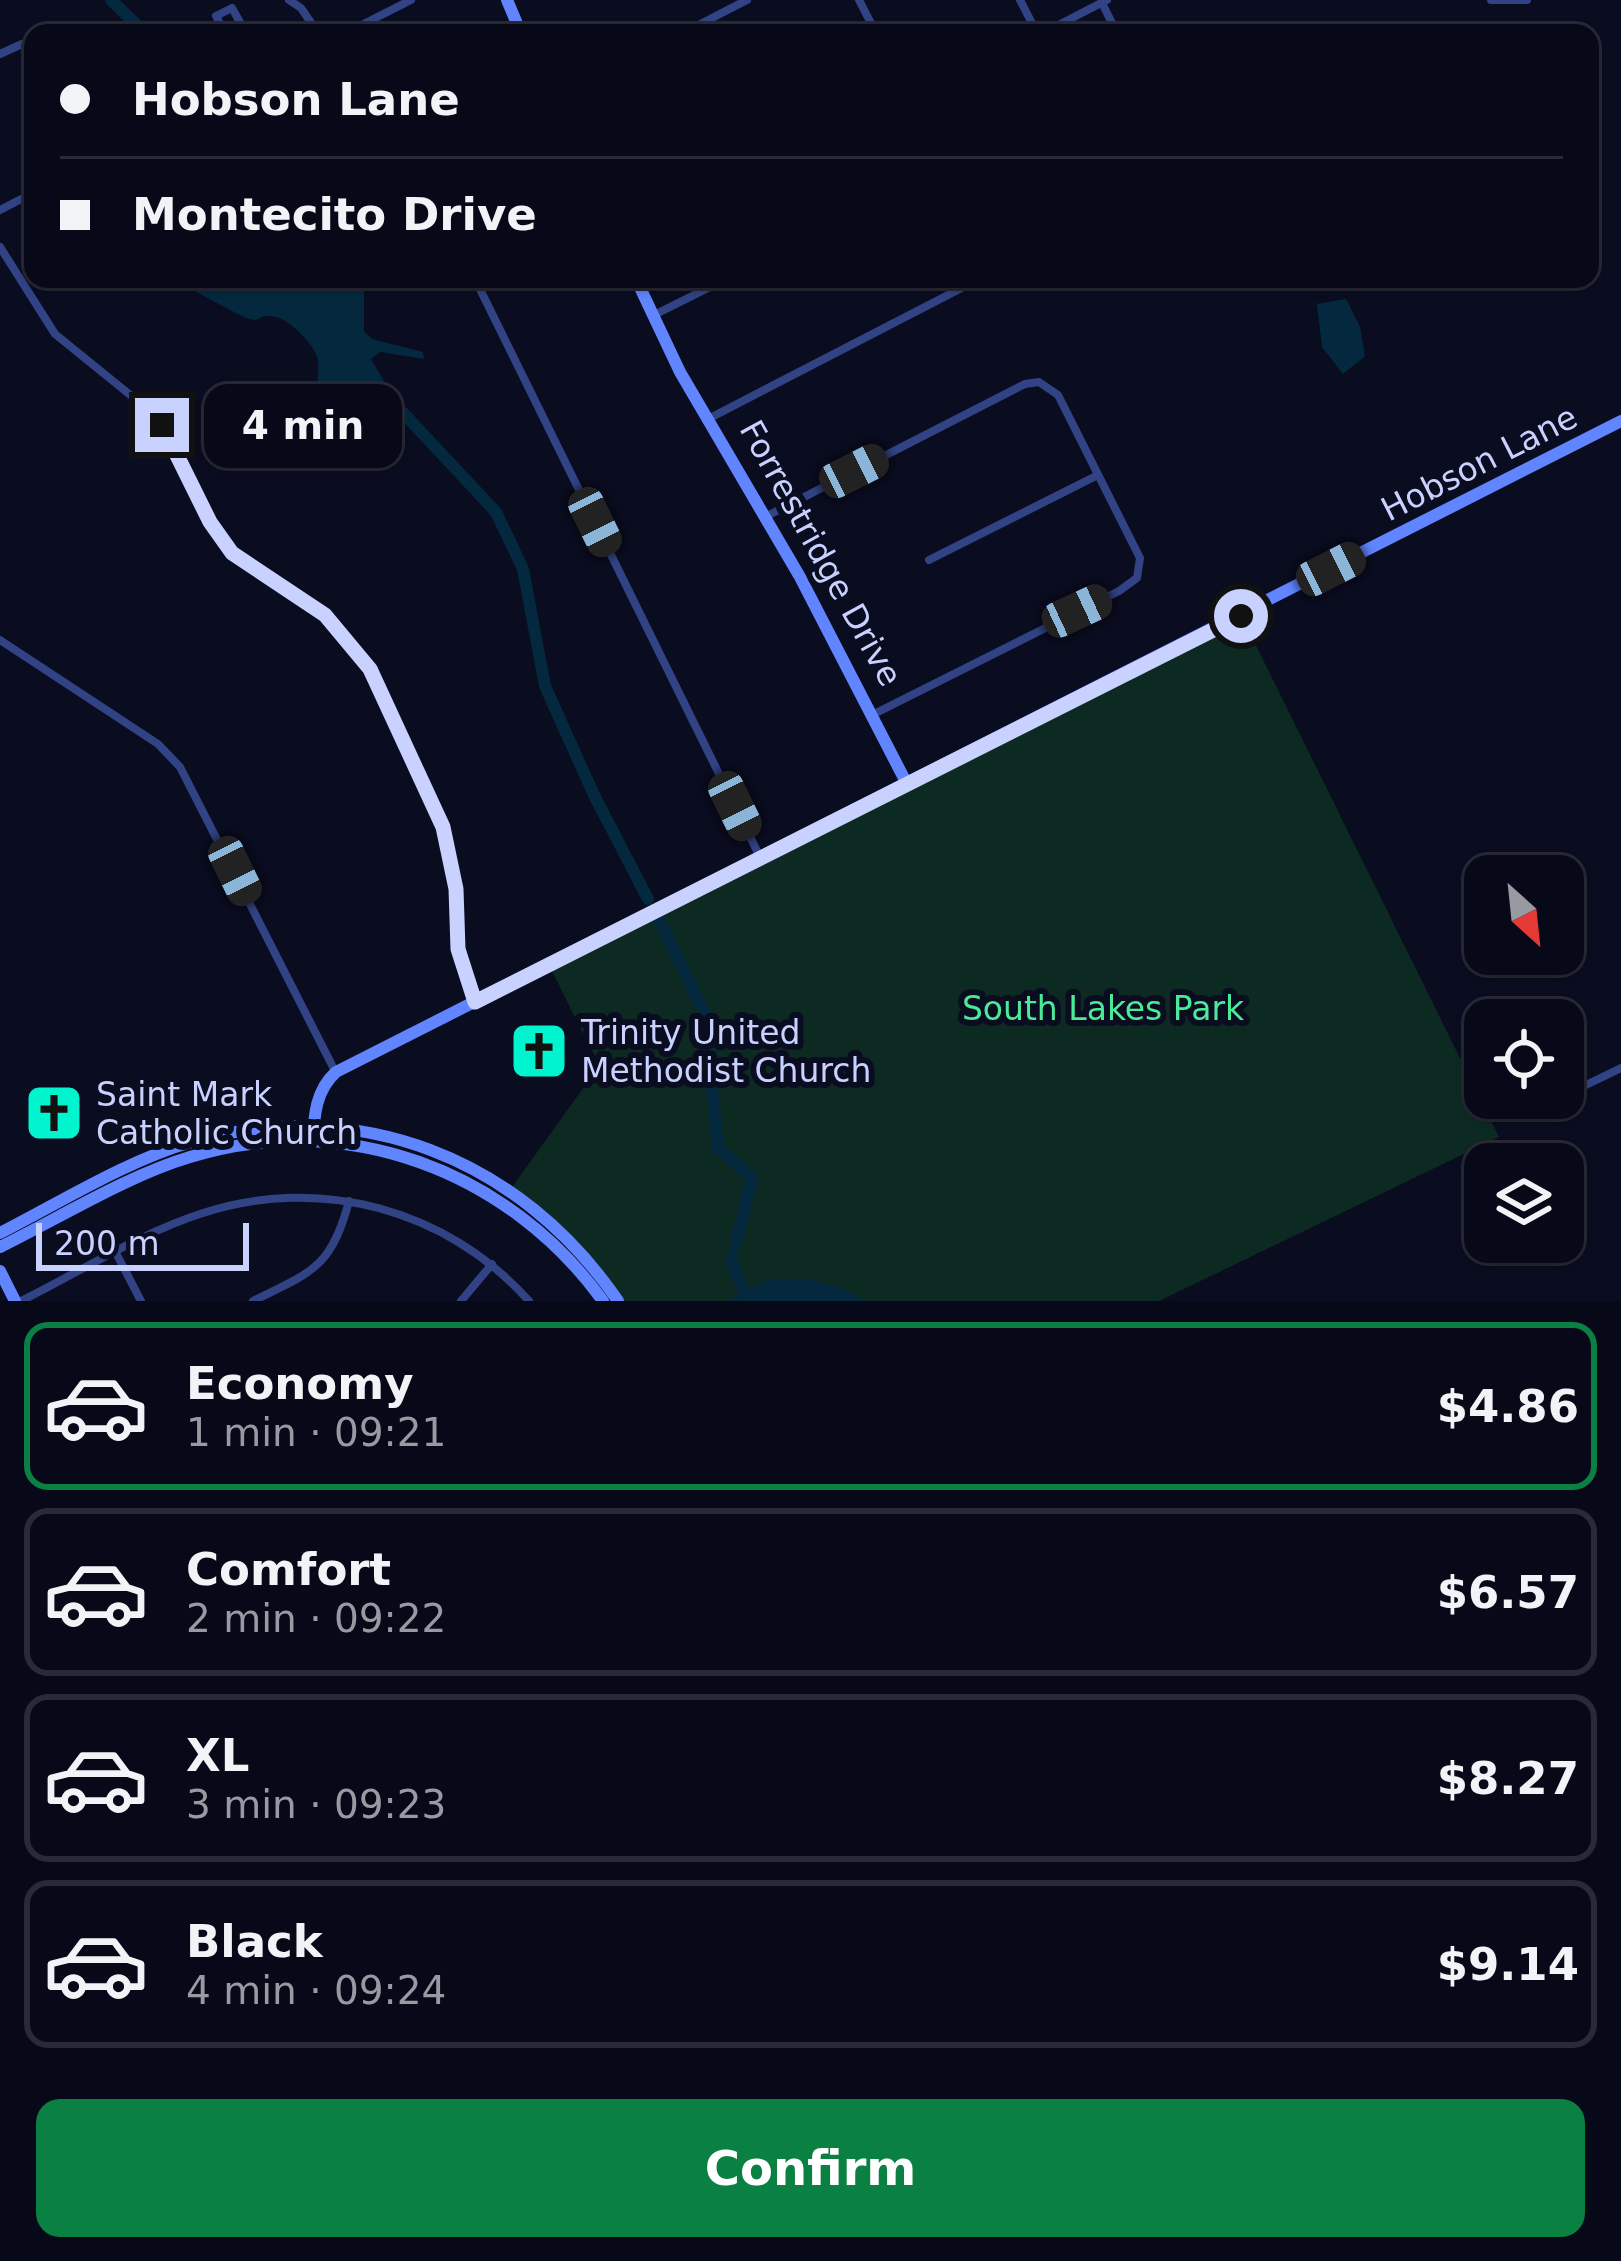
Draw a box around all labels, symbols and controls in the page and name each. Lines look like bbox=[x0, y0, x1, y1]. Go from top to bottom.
text: Hobson Lane bbox=[132, 73, 460, 126]
text: Montecito Drive bbox=[132, 188, 537, 241]
callout: 4 min bbox=[204, 383, 402, 467]
street label: Hobson Lane bbox=[1375, 397, 1583, 529]
route end bbox=[135, 398, 189, 452]
text: 4 min bbox=[242, 403, 364, 448]
street label: Forrestridge Drive bbox=[732, 413, 910, 693]
car bbox=[814, 439, 894, 503]
car bbox=[563, 482, 627, 562]
car bbox=[1291, 537, 1371, 601]
car bbox=[1037, 579, 1117, 643]
route start bbox=[1214, 589, 1268, 643]
car bbox=[703, 766, 767, 846]
car bbox=[203, 831, 267, 911]
north arrow bbox=[1464, 855, 1584, 975]
map controls bbox=[1464, 855, 1584, 1263]
park label: South Lakes Park bbox=[962, 989, 1245, 1028]
button: locate bbox=[1464, 999, 1584, 1119]
place label: Trinity United Methodist Church bbox=[580, 1013, 871, 1090]
church icon: Trinity United Methodist Church bbox=[508, 1020, 570, 1082]
place label: Saint Mark Catholic Church bbox=[96, 1075, 357, 1152]
church icon: Saint Mark Catholic Church bbox=[23, 1082, 85, 1144]
button: layers bbox=[1464, 1143, 1584, 1263]
scale bar bbox=[36, 1217, 249, 1270]
text: 200 m bbox=[54, 1224, 160, 1263]
icon: car bbox=[42, 1352, 150, 1460]
text: Economy bbox=[186, 1357, 414, 1410]
text: $4.86 bbox=[1437, 1380, 1579, 1433]
text: 1 min · 09:21 bbox=[186, 1410, 446, 1455]
icon: car bbox=[42, 1538, 150, 1646]
text: Comfort bbox=[186, 1543, 391, 1596]
text: $6.57 bbox=[1437, 1566, 1579, 1619]
text: 2 min · 09:22 bbox=[186, 1596, 446, 1641]
icon: car bbox=[42, 1724, 150, 1832]
text: XL bbox=[186, 1729, 249, 1782]
text: $8.27 bbox=[1437, 1752, 1579, 1805]
text: 3 min · 09:23 bbox=[186, 1782, 446, 1827]
icon: car bbox=[42, 1910, 150, 2018]
text: Black bbox=[186, 1915, 323, 1968]
text: $9.14 bbox=[1437, 1938, 1579, 1991]
text: 4 min · 09:24 bbox=[186, 1968, 446, 2013]
button: Confirm bbox=[36, 2099, 1585, 2237]

